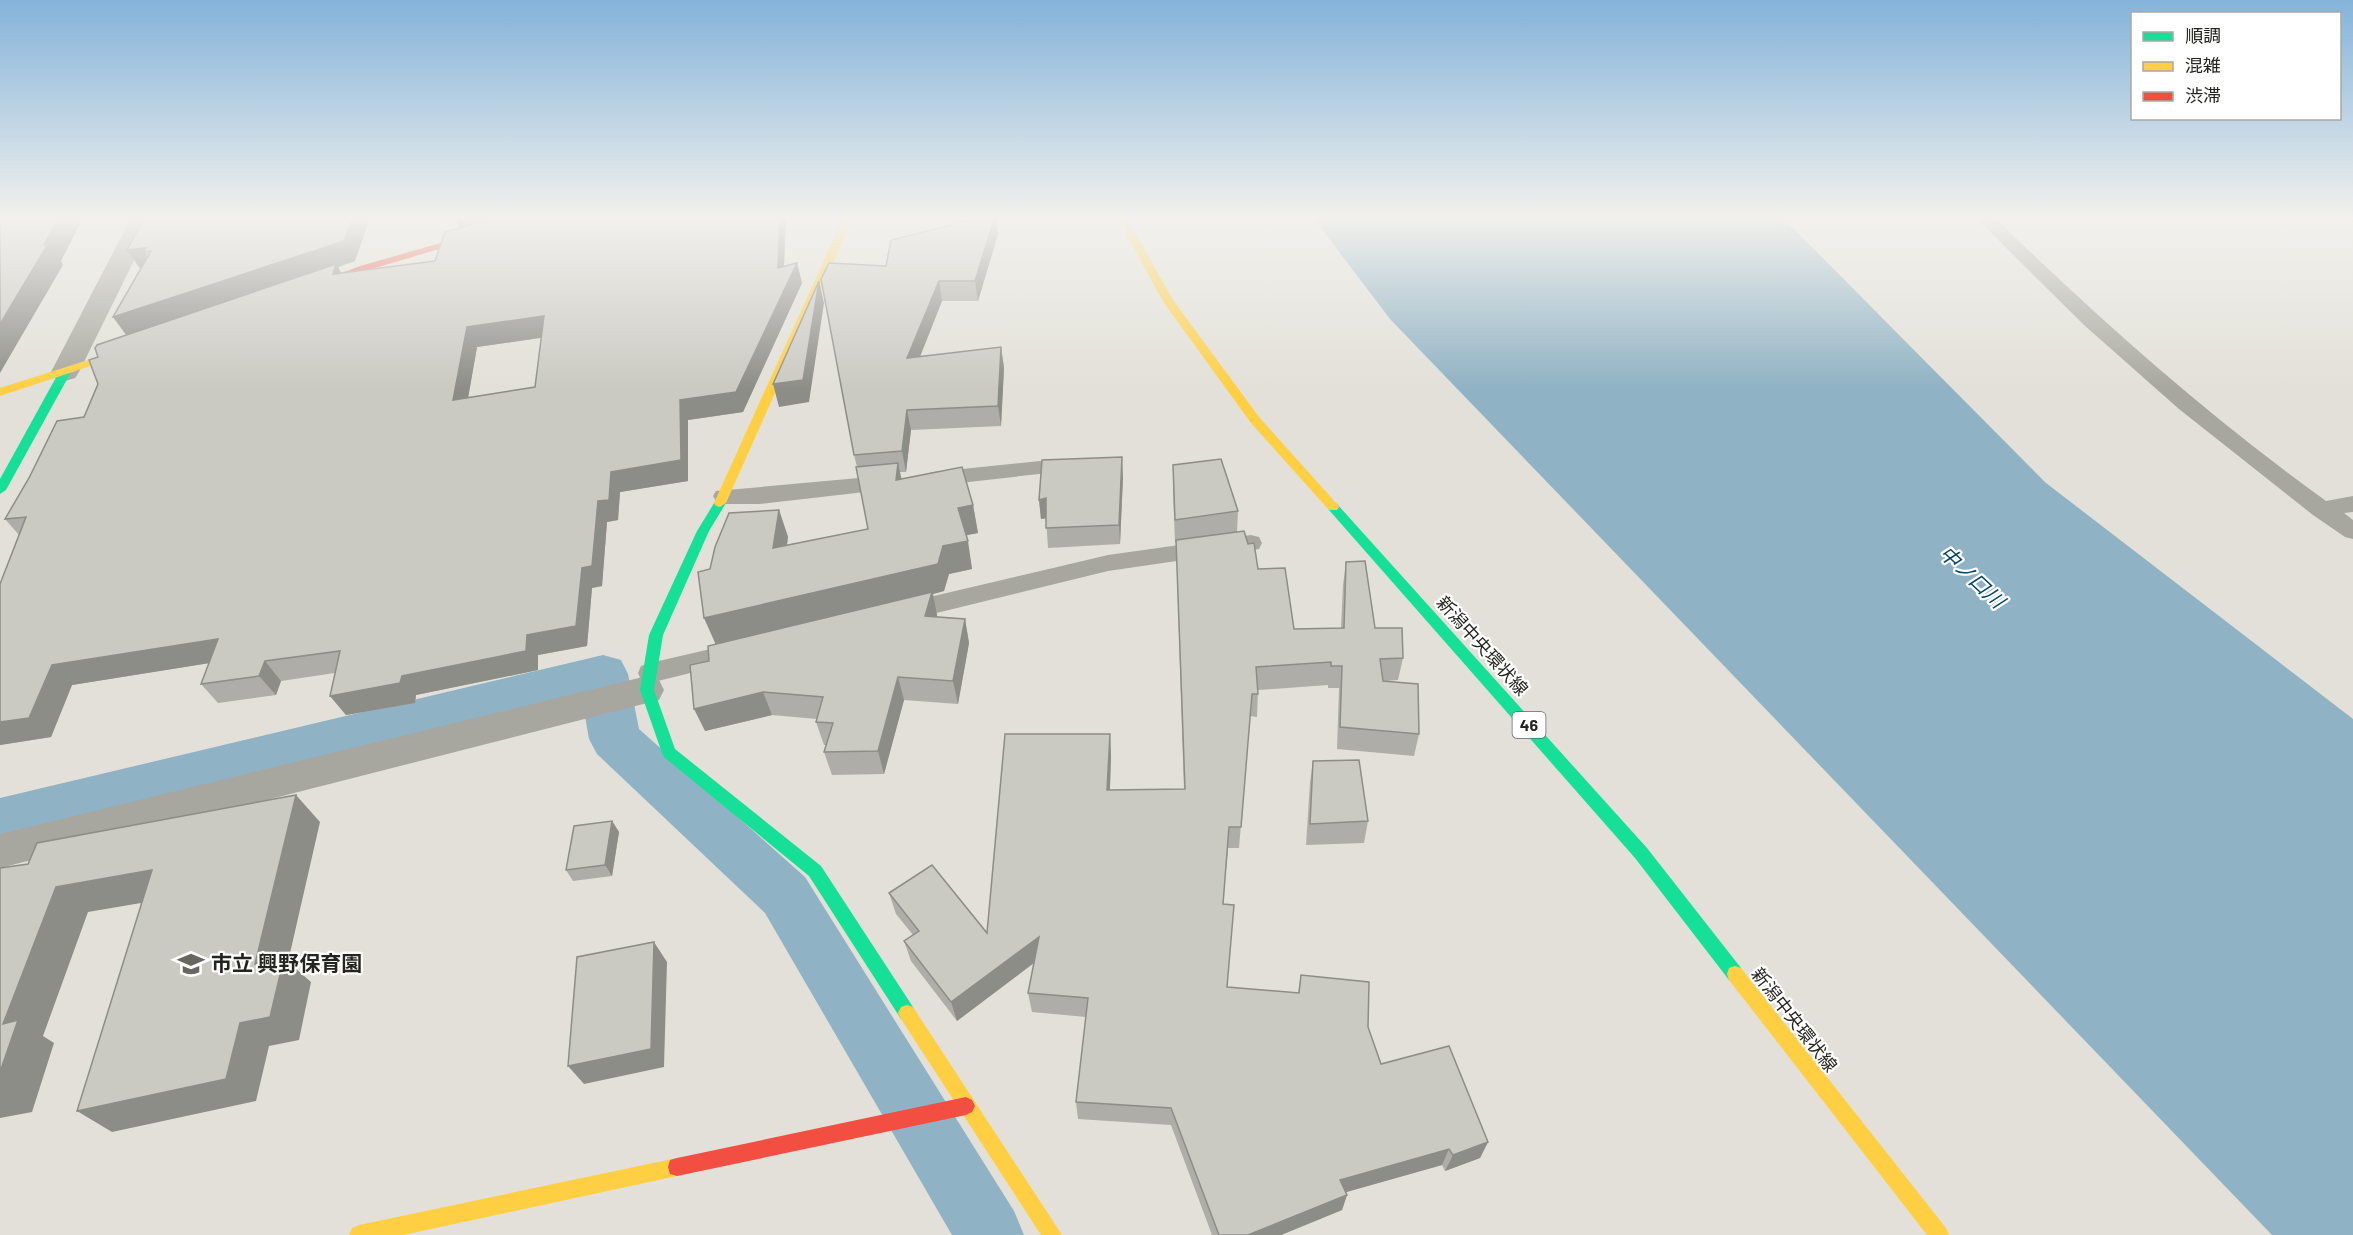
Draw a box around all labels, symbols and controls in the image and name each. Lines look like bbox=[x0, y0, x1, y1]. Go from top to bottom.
legend bbox=[2131, 12, 2341, 120]
text: 順調 bbox=[2185, 24, 2221, 46]
text: 混雑 bbox=[2185, 54, 2221, 76]
text: 渋滞 bbox=[2185, 84, 2221, 106]
water label: 中ノ口川 bbox=[1935, 540, 2012, 614]
street label: 新潟中央環状線 bbox=[1432, 591, 1533, 700]
road number: 46 bbox=[1512, 712, 1546, 738]
school or university icon: 市立 興野保育園 bbox=[176, 949, 206, 979]
place label: 市立 興野保育園 bbox=[211, 950, 362, 975]
street label: 新潟中央環状線 bbox=[1747, 963, 1842, 1076]

